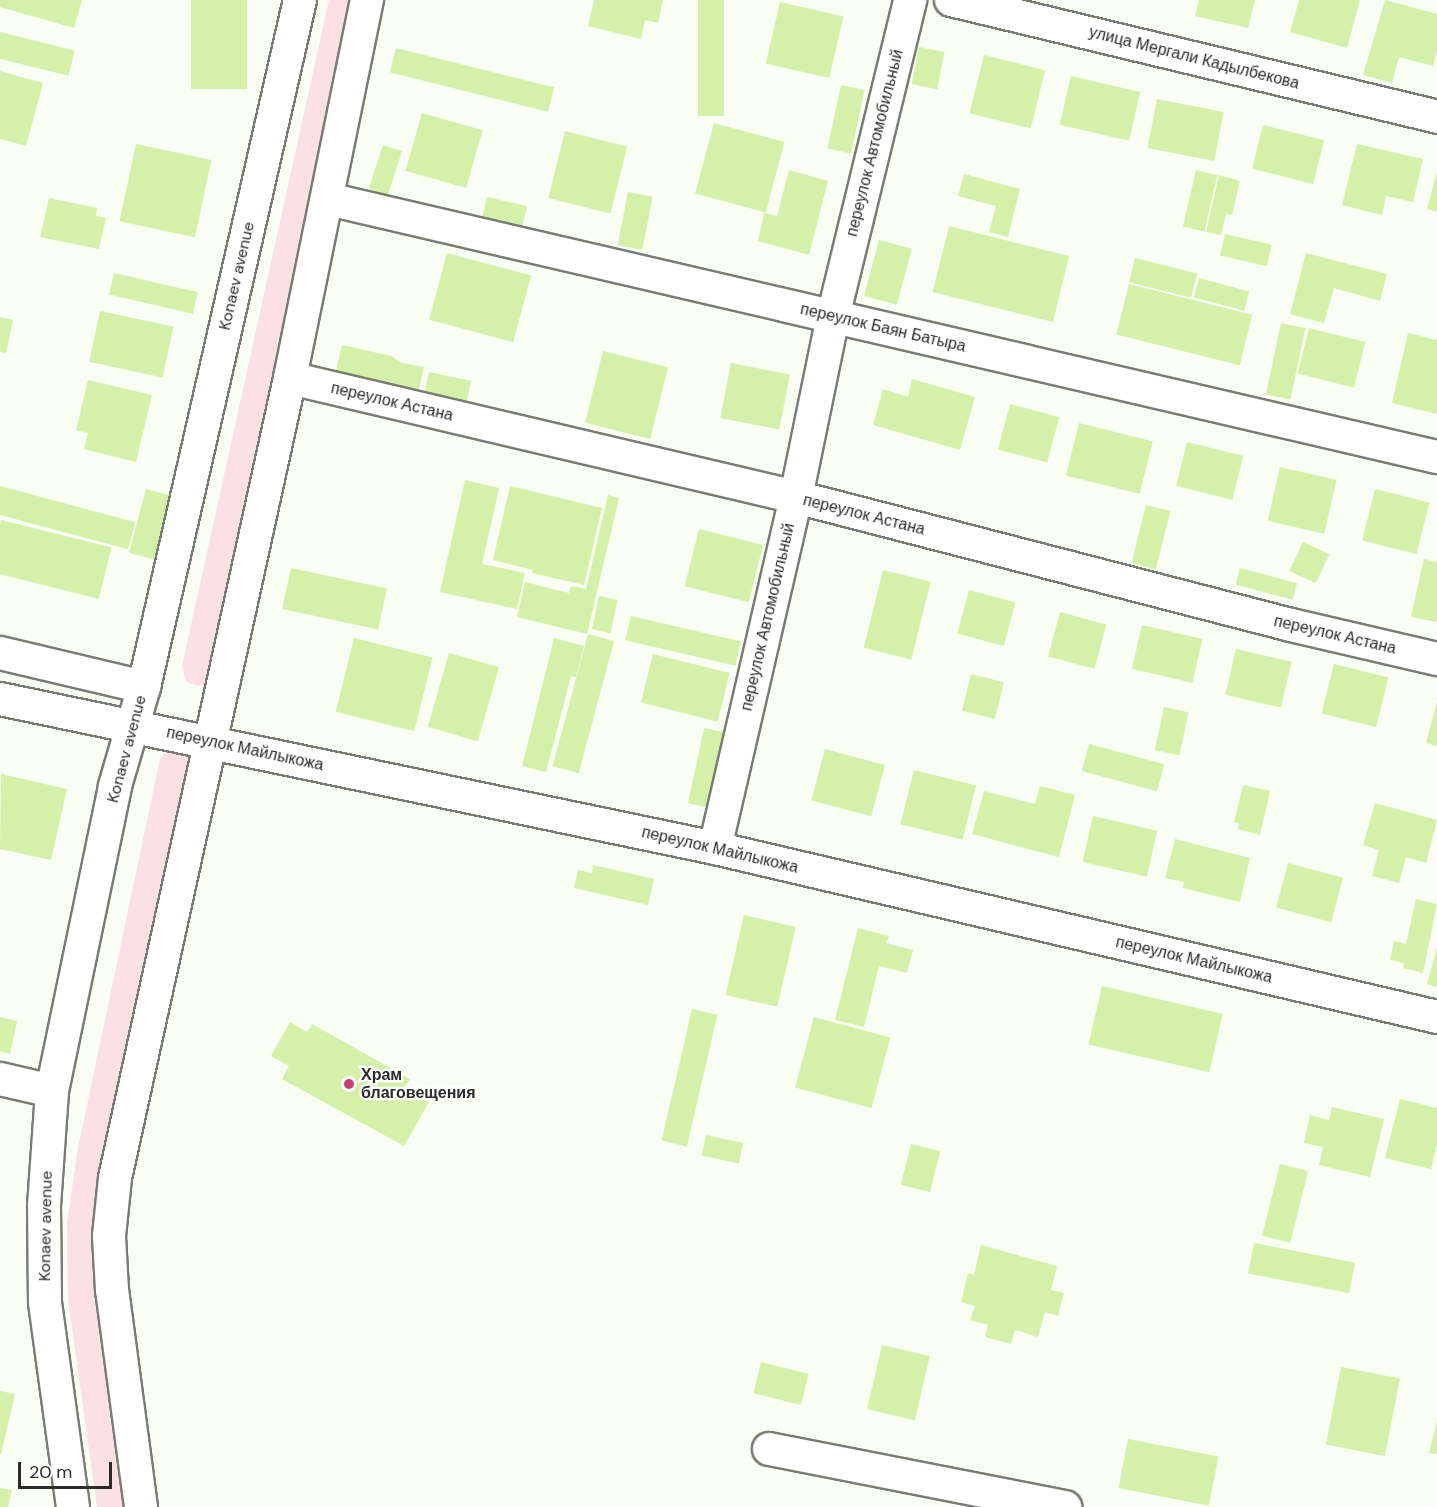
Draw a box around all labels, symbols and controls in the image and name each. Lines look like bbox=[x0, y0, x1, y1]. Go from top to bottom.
street label: улица Мергали Кадылбекова bbox=[1087, 23, 1301, 93]
street label: переулок Автомобильный bbox=[842, 47, 908, 239]
street label: Konaev avenue bbox=[215, 220, 259, 332]
street label: переулок Баян Батыра bbox=[798, 300, 968, 356]
street label: переулок Астана bbox=[329, 379, 455, 425]
street label: переулок Астана bbox=[801, 491, 927, 539]
street label: переулок Автомобильный bbox=[737, 521, 799, 713]
street label: переулок Астана bbox=[1272, 612, 1398, 658]
street label: Konaev avenue bbox=[103, 693, 151, 805]
street label: переулок Майлыкожа bbox=[165, 723, 325, 775]
street label: переулок Майлыкожа bbox=[640, 823, 800, 877]
street label: переулок Майлыкожа bbox=[1114, 933, 1274, 987]
place label: Храм благовещения bbox=[361, 1065, 476, 1103]
marker: Храм благовещения bbox=[342, 1077, 356, 1091]
street label: Konaev avenue bbox=[35, 1171, 57, 1281]
scale bar bbox=[21, 1450, 116, 1488]
text: 20 m bbox=[29, 1460, 72, 1484]

